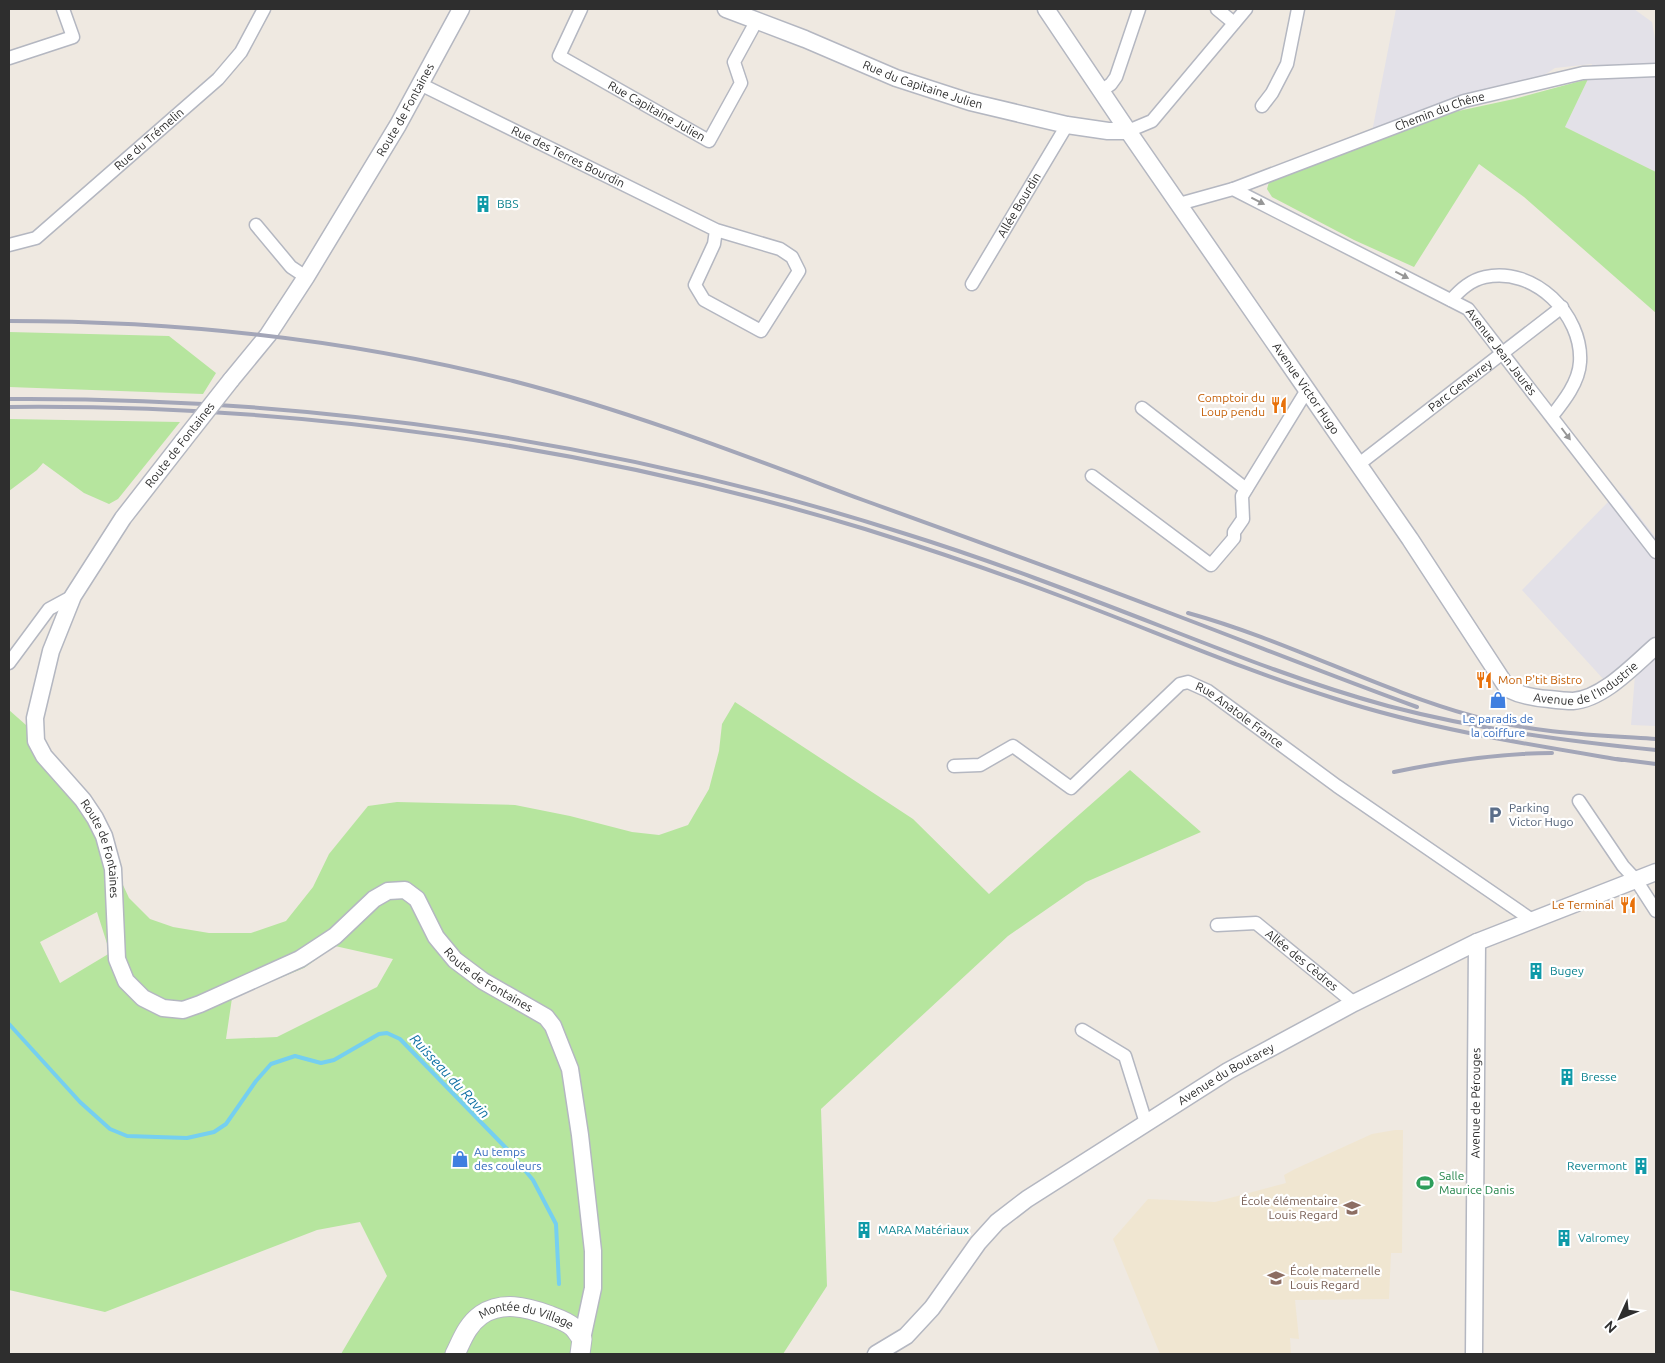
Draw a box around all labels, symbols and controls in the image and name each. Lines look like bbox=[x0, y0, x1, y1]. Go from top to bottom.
street label: Rue du Capitaine Julien bbox=[861, 58, 984, 111]
street label: Route de Fontaines bbox=[374, 61, 436, 159]
street label: Rue Capitaine Julien bbox=[606, 78, 708, 144]
street label: Chemin du Chêne bbox=[1393, 89, 1486, 133]
street label: Rue du Trémelin bbox=[111, 105, 186, 173]
street label: Rue des Terres Bourdin bbox=[509, 123, 627, 190]
street label: Allée Bourdin bbox=[994, 170, 1043, 239]
building icon: BBS bbox=[473, 194, 493, 214]
place label: BBS bbox=[497, 197, 519, 210]
one-way arrow bbox=[1250, 197, 1265, 205]
one-way arrow bbox=[1395, 271, 1410, 279]
street label: Avenue Jean Jaurès bbox=[1464, 305, 1539, 398]
street label: Avenue Victor Hugo bbox=[1270, 340, 1342, 436]
street label: Parc Genevrey bbox=[1425, 356, 1495, 414]
place label: Comptoir du Loup pendu bbox=[1197, 391, 1265, 418]
restaurant icon: Comptoir du Loup pendu bbox=[1269, 395, 1289, 415]
street label: Route de Fontaines bbox=[142, 400, 217, 490]
one-way arrow bbox=[1561, 427, 1571, 440]
street label: Avenue de l'Industrie bbox=[1533, 659, 1640, 707]
restaurant icon: Mon P'tit Bistro bbox=[1474, 670, 1494, 690]
place label: Mon P'tit Bistro bbox=[1498, 673, 1582, 686]
street label: Rue Anatole France bbox=[1194, 679, 1286, 750]
shop icon: Le paradis de la coiffure bbox=[1488, 690, 1508, 710]
place label: Le paradis de la coiffure bbox=[1463, 712, 1533, 739]
street label: Route de Fontaines bbox=[78, 797, 121, 898]
place label: Parking Victor Hugo bbox=[1509, 801, 1574, 828]
parking icon: Parking Victor Hugo bbox=[1485, 805, 1505, 825]
restaurant icon: Le Terminal bbox=[1618, 895, 1638, 915]
place label: Le Terminal bbox=[1552, 898, 1614, 911]
street label: Allée des Cèdres bbox=[1263, 927, 1341, 993]
street label: Route de Fontaines bbox=[442, 945, 535, 1014]
building icon: Bugey bbox=[1526, 961, 1546, 981]
place label: Bugey bbox=[1550, 964, 1584, 977]
water label: Ruisseau du Ravin bbox=[407, 1031, 493, 1121]
street label: Avenue du Boutarey bbox=[1175, 1040, 1276, 1107]
street label: Avenue de Pérouges bbox=[1468, 1048, 1482, 1158]
building icon: Bresse bbox=[1557, 1067, 1577, 1087]
place label: Bresse bbox=[1581, 1070, 1617, 1083]
place label: Au temps des couleurs bbox=[474, 1145, 541, 1172]
shop icon: Au temps des couleurs bbox=[450, 1149, 470, 1169]
building icon: Revermont bbox=[1631, 1156, 1651, 1176]
place label: Revermont bbox=[1567, 1159, 1627, 1172]
place label: Salle Maurice Danis bbox=[1439, 1169, 1514, 1196]
sports icon: Salle Maurice Danis bbox=[1415, 1173, 1435, 1193]
place label: École élémentaire Louis Regard bbox=[1241, 1194, 1338, 1221]
school or university icon: École élémentaire Louis Regard bbox=[1342, 1198, 1362, 1218]
building icon: MARA Matériaux bbox=[854, 1220, 874, 1240]
place label: MARA Matériaux bbox=[878, 1223, 969, 1236]
building icon: Valromey bbox=[1554, 1228, 1574, 1248]
place label: Valromey bbox=[1578, 1231, 1629, 1244]
place label: École maternelle Louis Regard bbox=[1290, 1264, 1381, 1291]
school or university icon: École maternelle Louis Regard bbox=[1266, 1268, 1286, 1288]
north arrow bbox=[1595, 1293, 1645, 1343]
street label: Montée du Village bbox=[476, 1300, 576, 1331]
text: N bbox=[1601, 1318, 1620, 1336]

